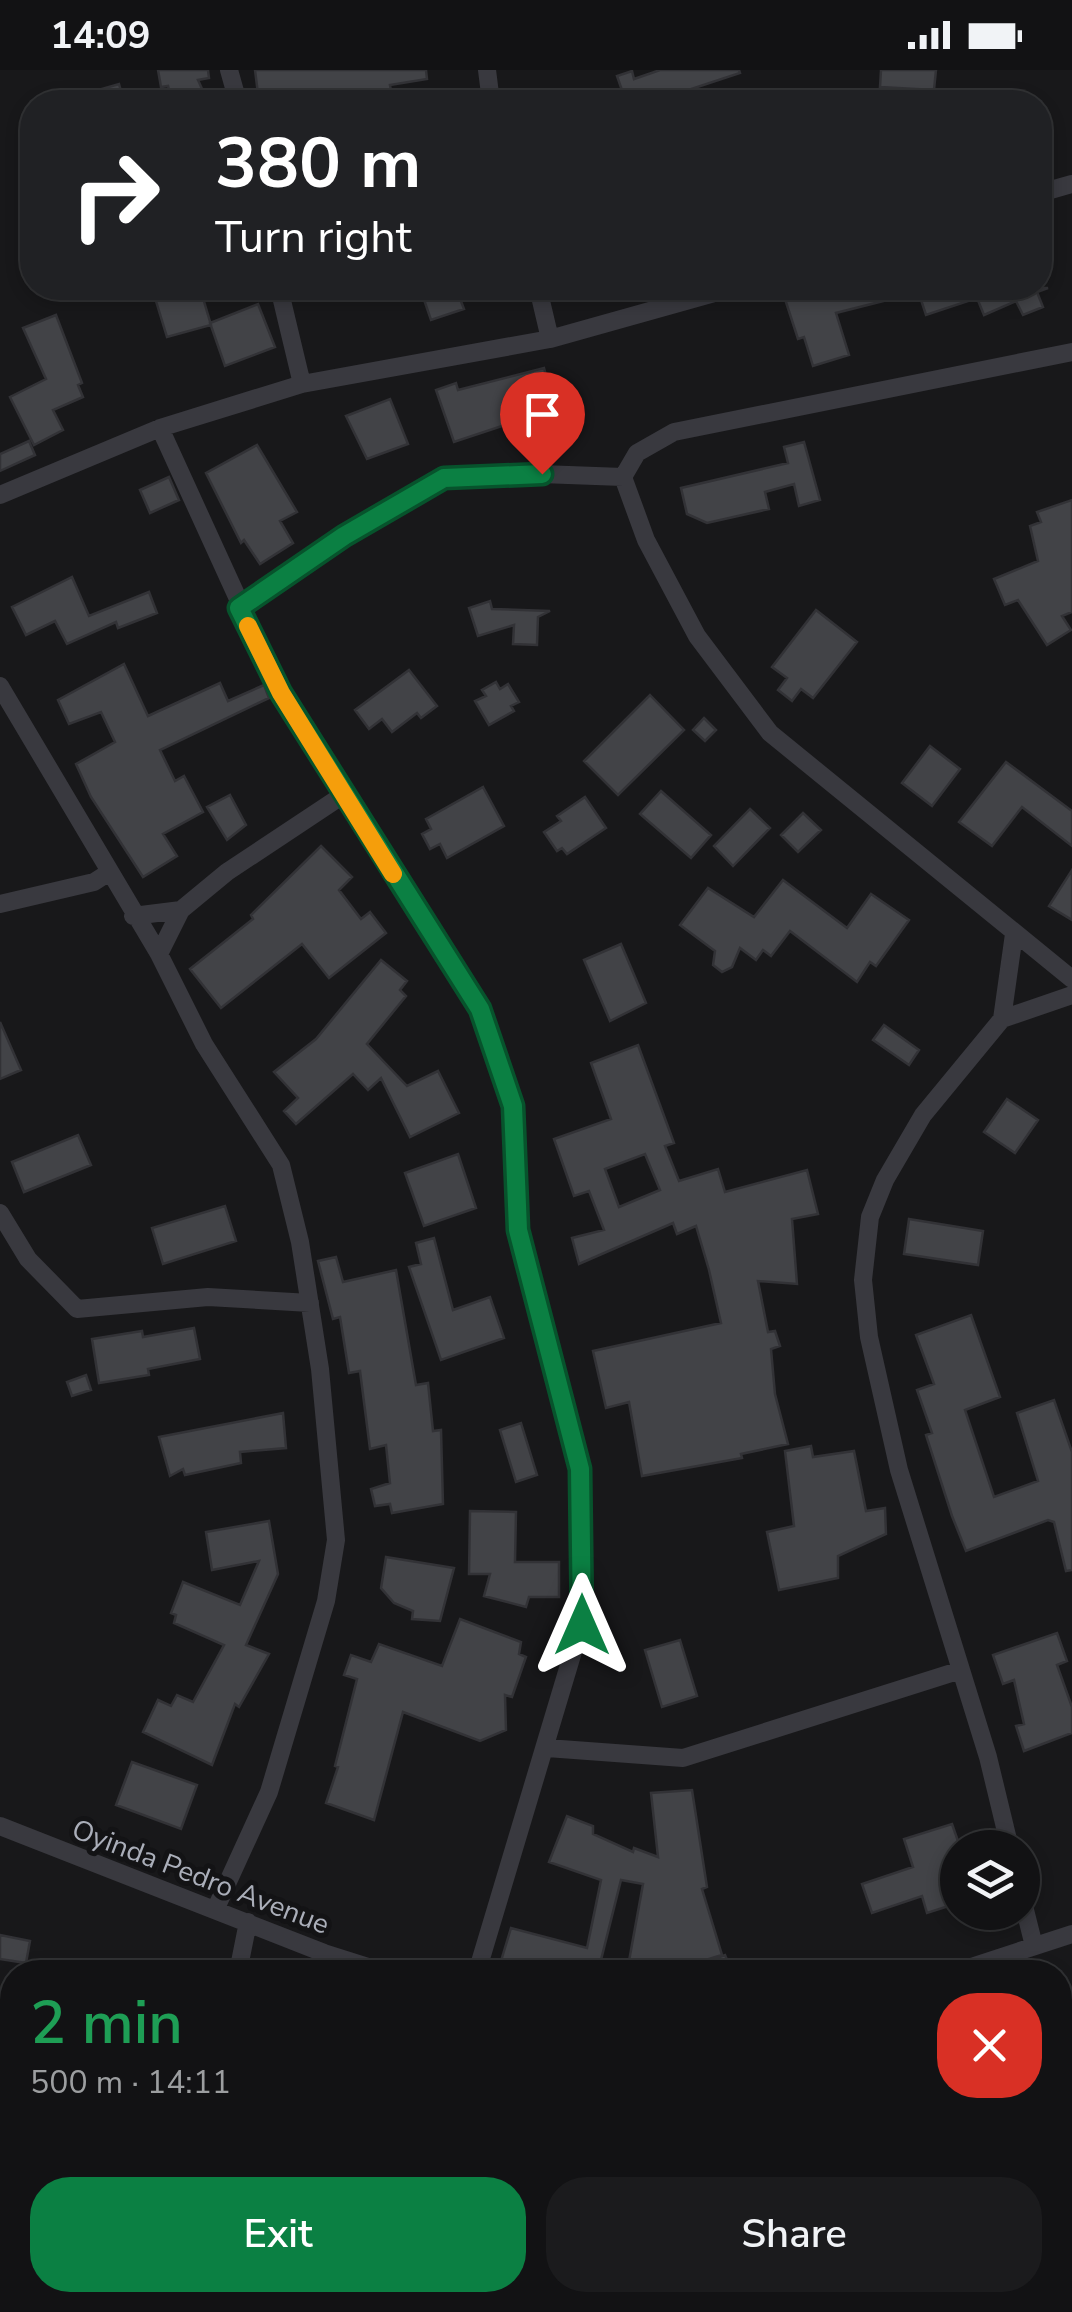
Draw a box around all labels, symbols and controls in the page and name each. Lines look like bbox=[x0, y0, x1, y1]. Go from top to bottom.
text: 14:09 bbox=[50, 10, 151, 61]
text: 380 m bbox=[215, 116, 421, 212]
icon: right bbox=[50, 130, 180, 260]
text: Turn right bbox=[215, 207, 412, 268]
pin bbox=[500, 372, 585, 475]
icon: arrive bbox=[515, 387, 570, 442]
position arrow bbox=[530, 1573, 634, 1677]
street label: Oyinda Pedro Avenue bbox=[66, 1810, 335, 1944]
map controls bbox=[940, 1830, 1040, 1930]
button: layers bbox=[940, 1830, 1040, 1930]
text: 2 min bbox=[30, 1982, 183, 2064]
button: close bbox=[937, 1993, 1042, 2098]
text: 500 m · 14:11 bbox=[30, 2061, 231, 2104]
button: Exit bbox=[30, 2177, 526, 2292]
button: Share bbox=[546, 2177, 1042, 2292]

